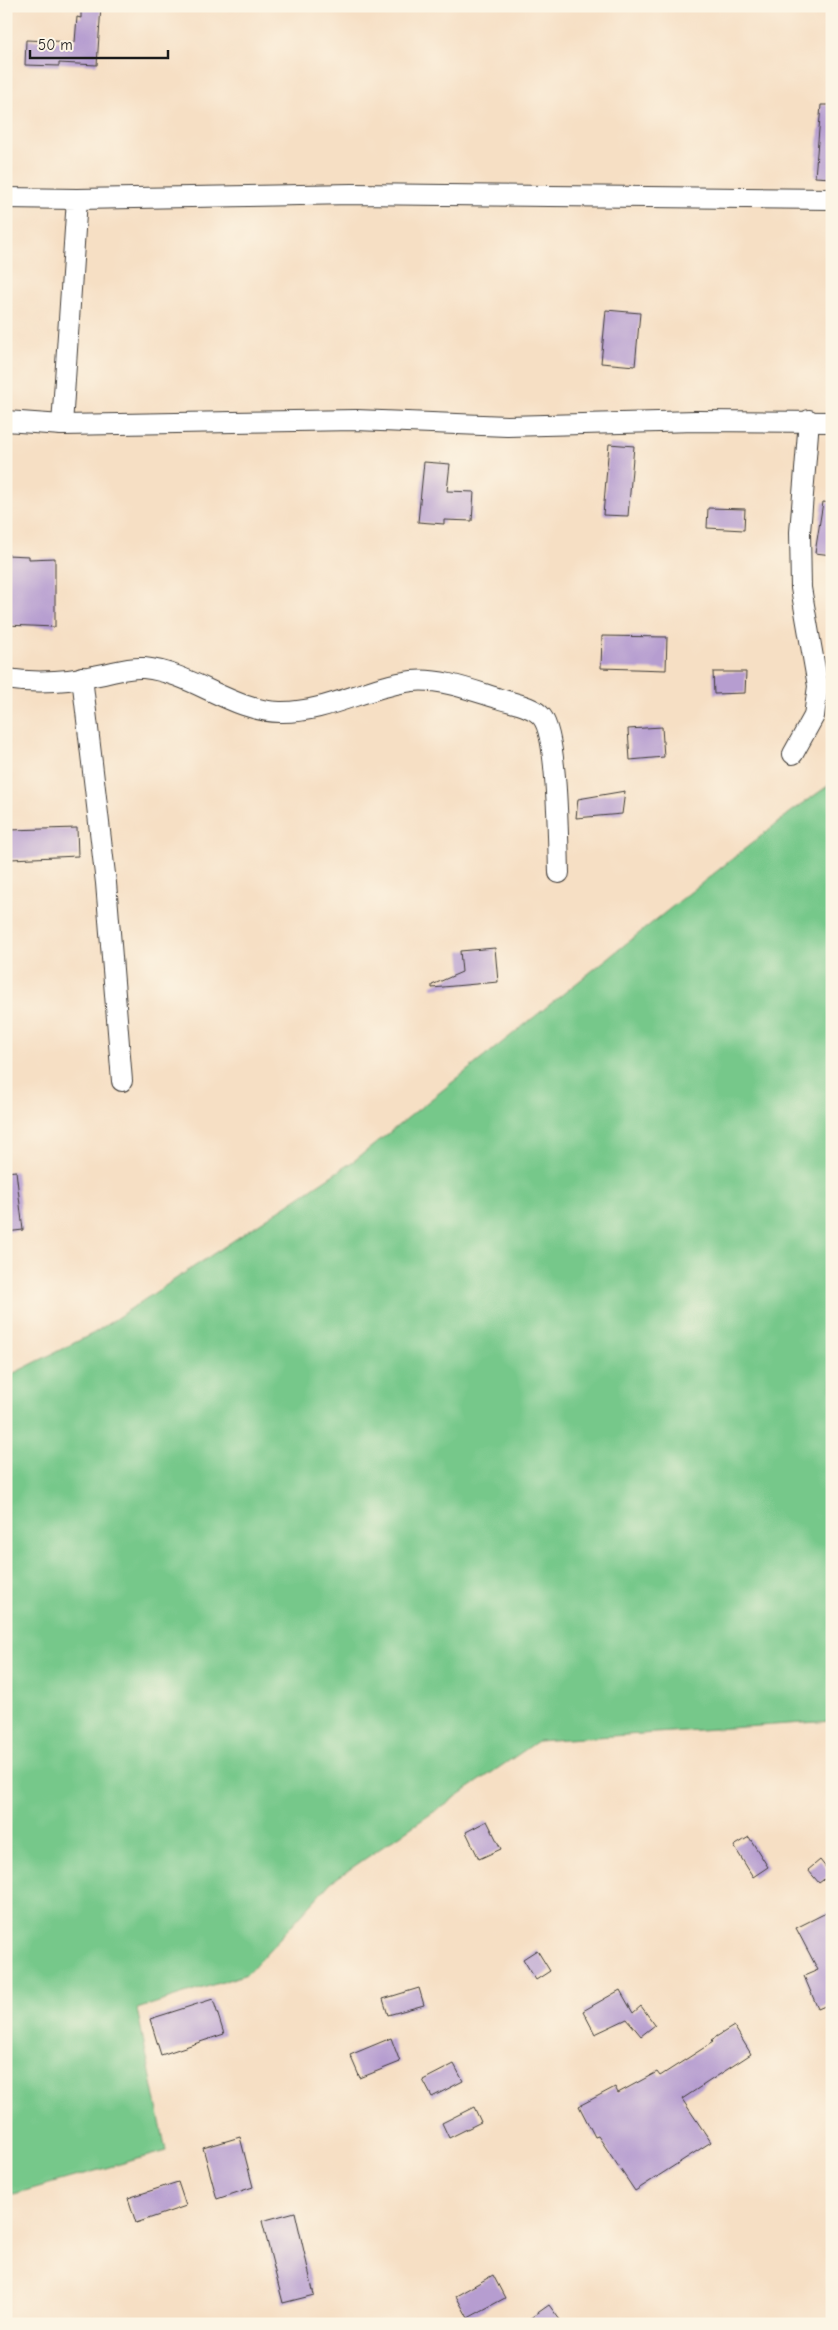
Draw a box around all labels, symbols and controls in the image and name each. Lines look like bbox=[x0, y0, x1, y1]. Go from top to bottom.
scale bar bbox=[30, 28, 168, 60]
text: 50 m bbox=[38, 36, 73, 54]

